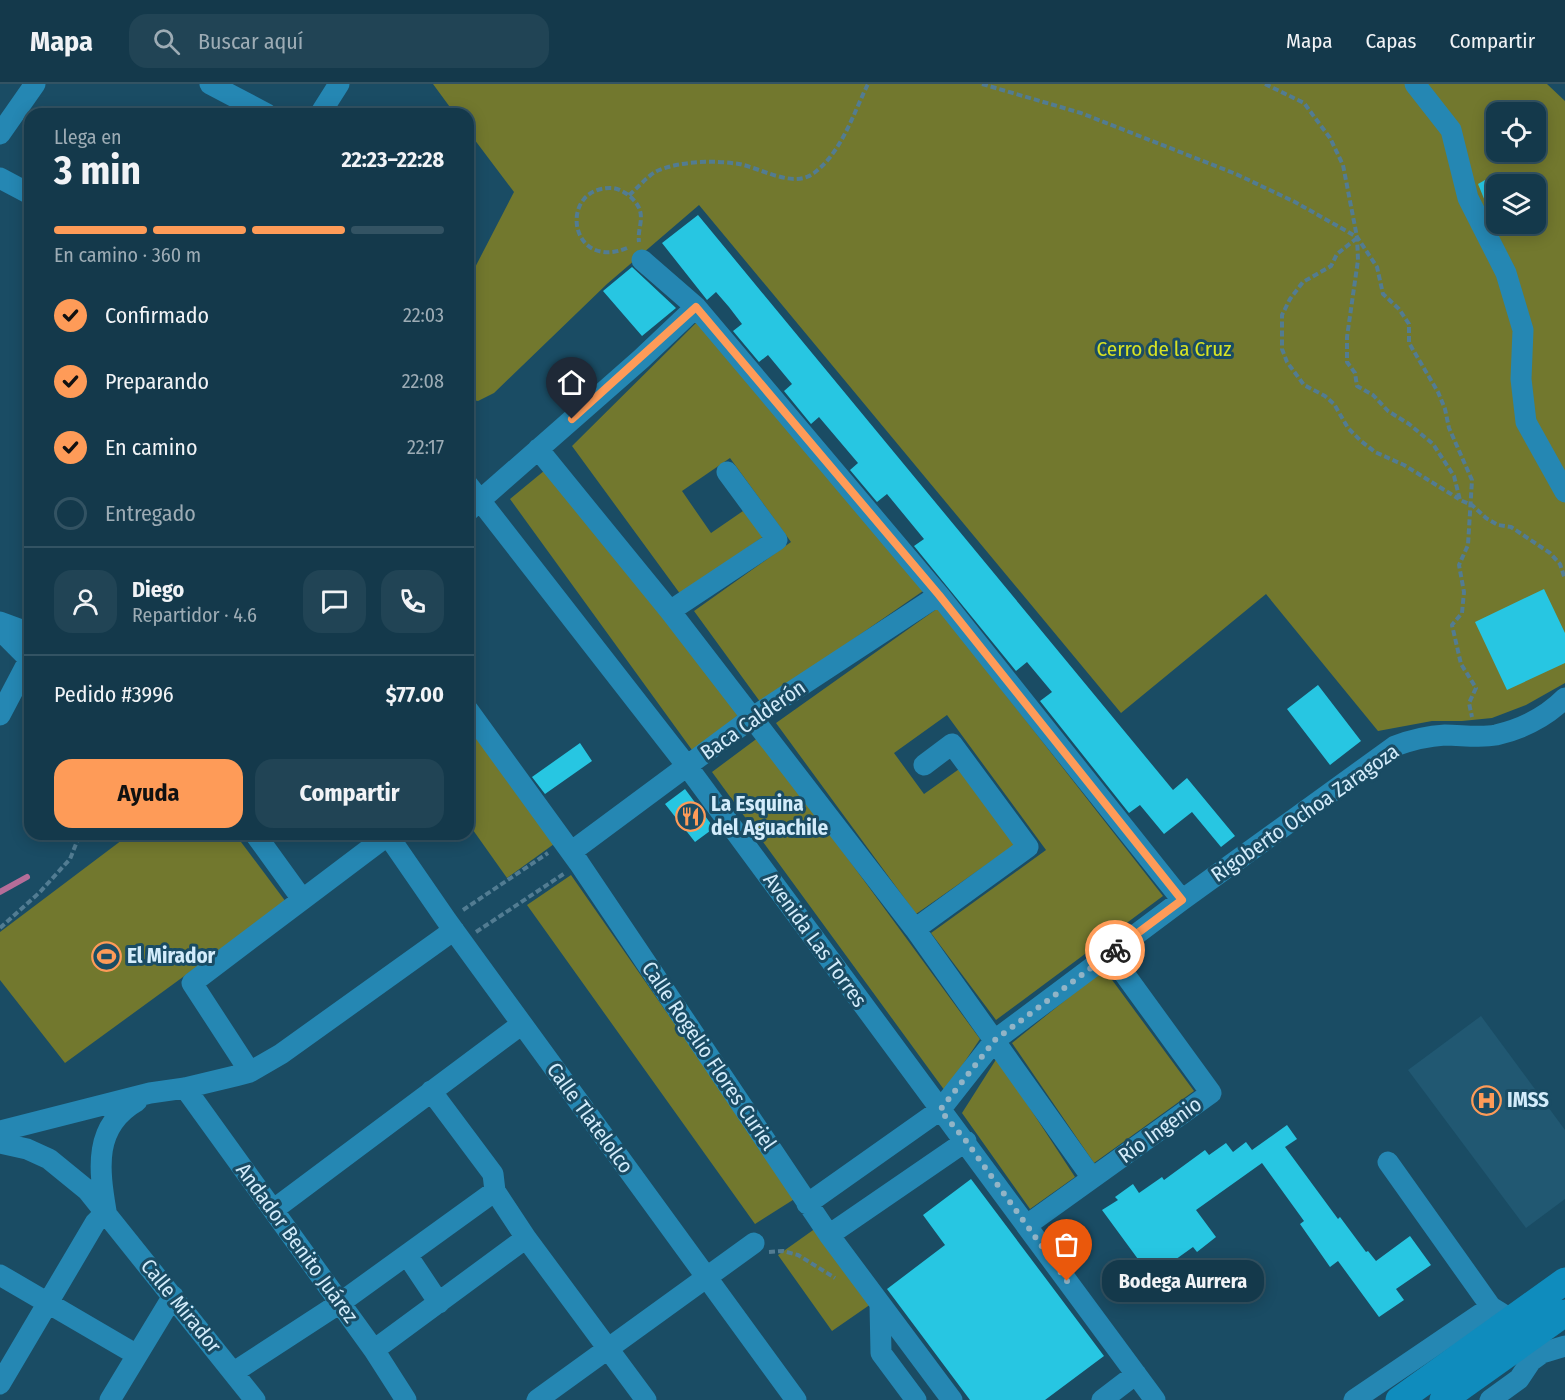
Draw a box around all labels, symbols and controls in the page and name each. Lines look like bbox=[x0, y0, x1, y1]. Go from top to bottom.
search box bbox=[129, 14, 549, 68]
text: Mapa bbox=[30, 25, 93, 58]
icon: search bbox=[150, 25, 183, 58]
text: Buscar aquí bbox=[198, 28, 303, 55]
text: Mapa bbox=[1286, 28, 1333, 54]
text: Capas bbox=[1366, 28, 1416, 54]
text: Compartir bbox=[1449, 28, 1535, 54]
map controls bbox=[1486, 102, 1546, 234]
button: locate bbox=[1486, 102, 1546, 162]
text: Llega en bbox=[54, 125, 122, 149]
text: 22:23–22:28 bbox=[341, 146, 444, 173]
text: 3 min bbox=[54, 148, 141, 194]
button: layers bbox=[1486, 174, 1546, 234]
text: En camino · 360 m bbox=[54, 243, 201, 267]
icon: check bbox=[54, 299, 87, 332]
text: Confirmado bbox=[105, 302, 209, 329]
text: 22:03 bbox=[403, 303, 444, 327]
park label: Cerro de la Cruz bbox=[1097, 336, 1231, 362]
pin bbox=[546, 357, 597, 419]
icon: check bbox=[54, 365, 87, 398]
icon: home bbox=[555, 366, 588, 399]
text: Preparando bbox=[105, 368, 209, 395]
text: 22:08 bbox=[402, 369, 444, 393]
icon: check bbox=[54, 431, 87, 464]
text: En camino bbox=[105, 434, 197, 461]
text: 22:17 bbox=[407, 435, 444, 459]
text: Entregado bbox=[105, 500, 196, 527]
button: person bbox=[54, 570, 117, 633]
button: chat bbox=[303, 570, 366, 633]
button: phone bbox=[381, 570, 444, 633]
text: Diego bbox=[132, 576, 184, 603]
text: Repartidor · 4.6 bbox=[132, 603, 257, 627]
street label: Baca Calderón bbox=[695, 674, 811, 766]
text: Pedido #3996 bbox=[54, 681, 174, 708]
text: $77.00 bbox=[386, 681, 444, 708]
street label: Rigoberto Ochoa Zaragoza bbox=[1206, 738, 1404, 888]
button: Ayuda bbox=[54, 759, 243, 828]
button: Compartir bbox=[255, 759, 444, 828]
place label: La Esquina del Aguachile bbox=[711, 791, 828, 841]
restaurant icon: La Esquina del Aguachile bbox=[674, 800, 706, 832]
street label: Avenida Las Torres bbox=[758, 868, 872, 1012]
courier bbox=[1085, 920, 1145, 980]
icon: bike bbox=[1099, 934, 1132, 967]
sports icon: El Mirador bbox=[90, 940, 122, 972]
place label: El Mirador bbox=[127, 943, 216, 969]
street label: Calle Rogelio Flores Curiel bbox=[636, 957, 782, 1156]
street label: Calle Tlatelolco bbox=[541, 1058, 639, 1178]
hospital icon: IMSS bbox=[1470, 1084, 1502, 1116]
place label: IMSS bbox=[1507, 1087, 1549, 1113]
street label: Río Ingenio bbox=[1113, 1091, 1207, 1169]
street label: Andador Benito Juárez bbox=[230, 1158, 364, 1328]
pin bbox=[1041, 1219, 1092, 1281]
icon: bag bbox=[1050, 1228, 1083, 1261]
street label: Calle Mirador bbox=[135, 1254, 227, 1359]
callout: Bodega Aurrera bbox=[1103, 1260, 1265, 1302]
text: Bodega Aurrera bbox=[1119, 1269, 1247, 1293]

